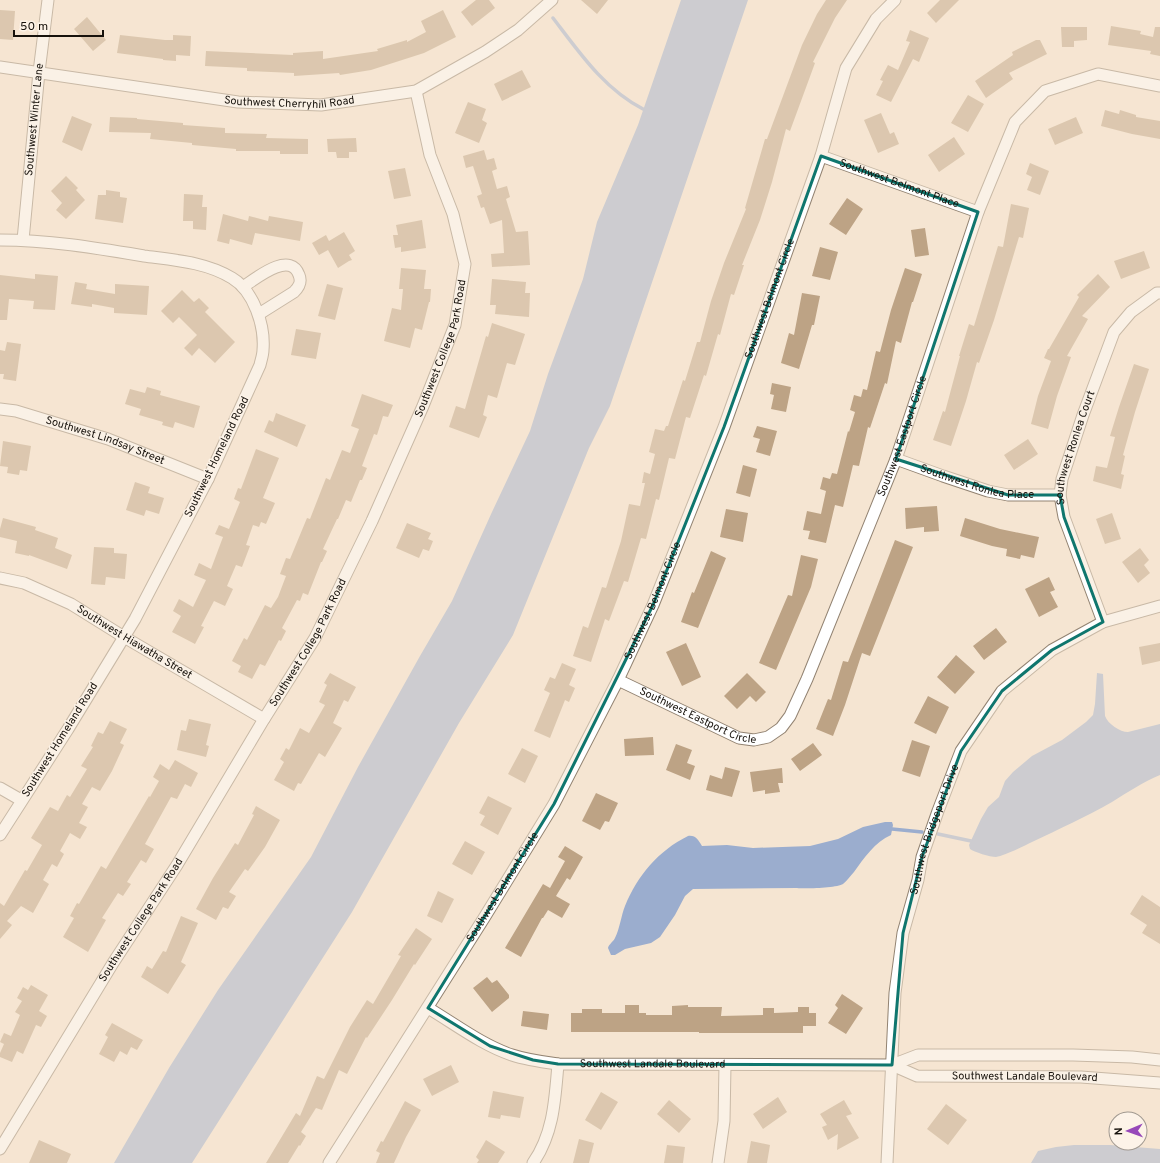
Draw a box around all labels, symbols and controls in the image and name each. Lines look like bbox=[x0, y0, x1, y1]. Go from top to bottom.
scale bar bbox=[14, 12, 103, 38]
text: 50 m bbox=[20, 19, 48, 35]
street label: Southwest Winter Lane bbox=[22, 62, 47, 177]
street label: Southwest Cherryhill Road bbox=[223, 93, 356, 112]
street label: Southwest Belmont Place bbox=[837, 156, 961, 212]
street label: Southwest Belmont Circle bbox=[742, 236, 798, 361]
street label: Southwest College Park Road bbox=[412, 278, 469, 420]
street label: Southwest Eastport Circle bbox=[874, 374, 930, 499]
street label: Southwest Ronlea Court bbox=[1053, 389, 1099, 506]
street label: Southwest Homeland Road bbox=[182, 394, 252, 520]
street label: Southwest Lindsay Street bbox=[44, 413, 167, 468]
street label: Southwest Ronlea Place bbox=[918, 461, 1034, 502]
street label: Southwest Belmont Circle bbox=[621, 540, 685, 662]
street label: Southwest College Park Road bbox=[267, 576, 350, 709]
street label: Southwest Hiawatha Street bbox=[74, 602, 195, 682]
street label: Southwest Homeland Road bbox=[19, 680, 101, 800]
street label: Southwest Eastport Circle bbox=[637, 684, 757, 747]
street label: Southwest Bridgeport Drive bbox=[907, 762, 962, 896]
street label: Southwest Belmont Circle bbox=[463, 829, 542, 945]
street label: Southwest College Park Road bbox=[96, 856, 186, 985]
street label: Southwest Landale Boulevard bbox=[580, 1057, 726, 1072]
street label: Southwest Landale Boulevard bbox=[952, 1069, 1098, 1085]
north arrow bbox=[1108, 1111, 1148, 1151]
text: N bbox=[1112, 1127, 1126, 1136]

